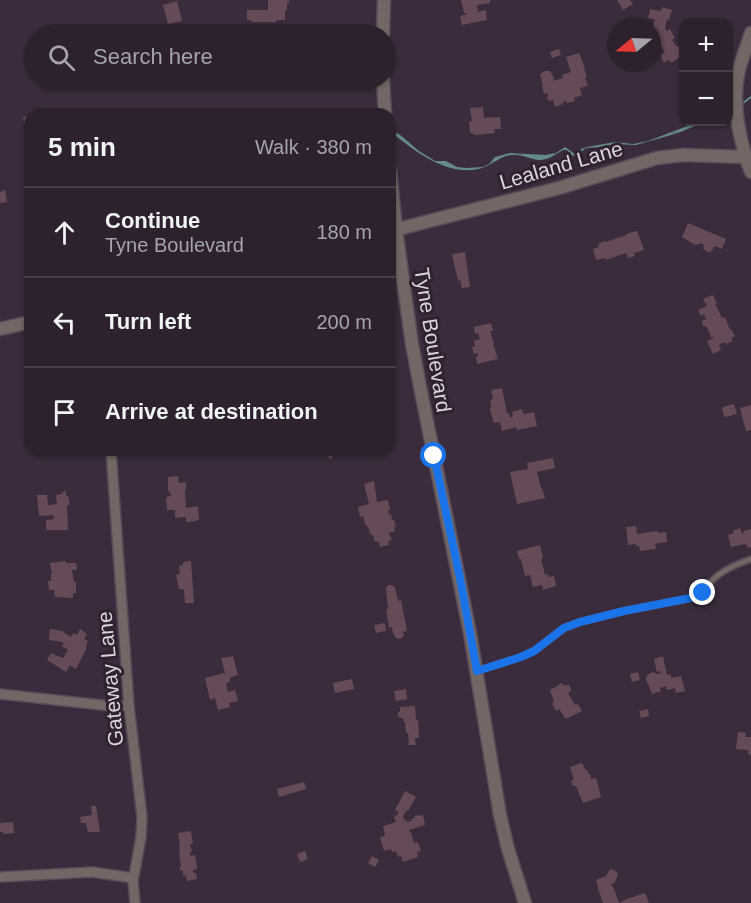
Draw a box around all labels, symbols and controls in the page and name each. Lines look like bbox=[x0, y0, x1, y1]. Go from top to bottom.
north arrow bbox=[607, 18, 661, 72]
map controls bbox=[679, 18, 733, 126]
button: + bbox=[679, 18, 733, 72]
search box bbox=[24, 24, 396, 90]
icon: search bbox=[45, 41, 78, 74]
text: Search here bbox=[93, 44, 213, 69]
button: − bbox=[679, 72, 733, 126]
text: 5 min bbox=[48, 132, 116, 162]
text: Walk · 380 m bbox=[255, 136, 372, 158]
street label: Lealand Lane bbox=[497, 136, 625, 194]
text: Continue bbox=[105, 208, 200, 233]
icon: ahead bbox=[48, 216, 81, 249]
text: 180 m bbox=[316, 221, 372, 243]
text: Tyne Boulevard bbox=[105, 234, 244, 256]
street label: Tyne Boulevard bbox=[410, 266, 456, 414]
icon: left bbox=[48, 306, 81, 339]
text: Turn left bbox=[105, 309, 191, 334]
text: 200 m bbox=[316, 311, 372, 333]
icon: arrive bbox=[48, 396, 81, 429]
text: Arrive at destination bbox=[105, 399, 318, 424]
route start bbox=[420, 442, 446, 468]
route end bbox=[689, 579, 715, 605]
street label: Gateway Lane bbox=[93, 611, 127, 747]

